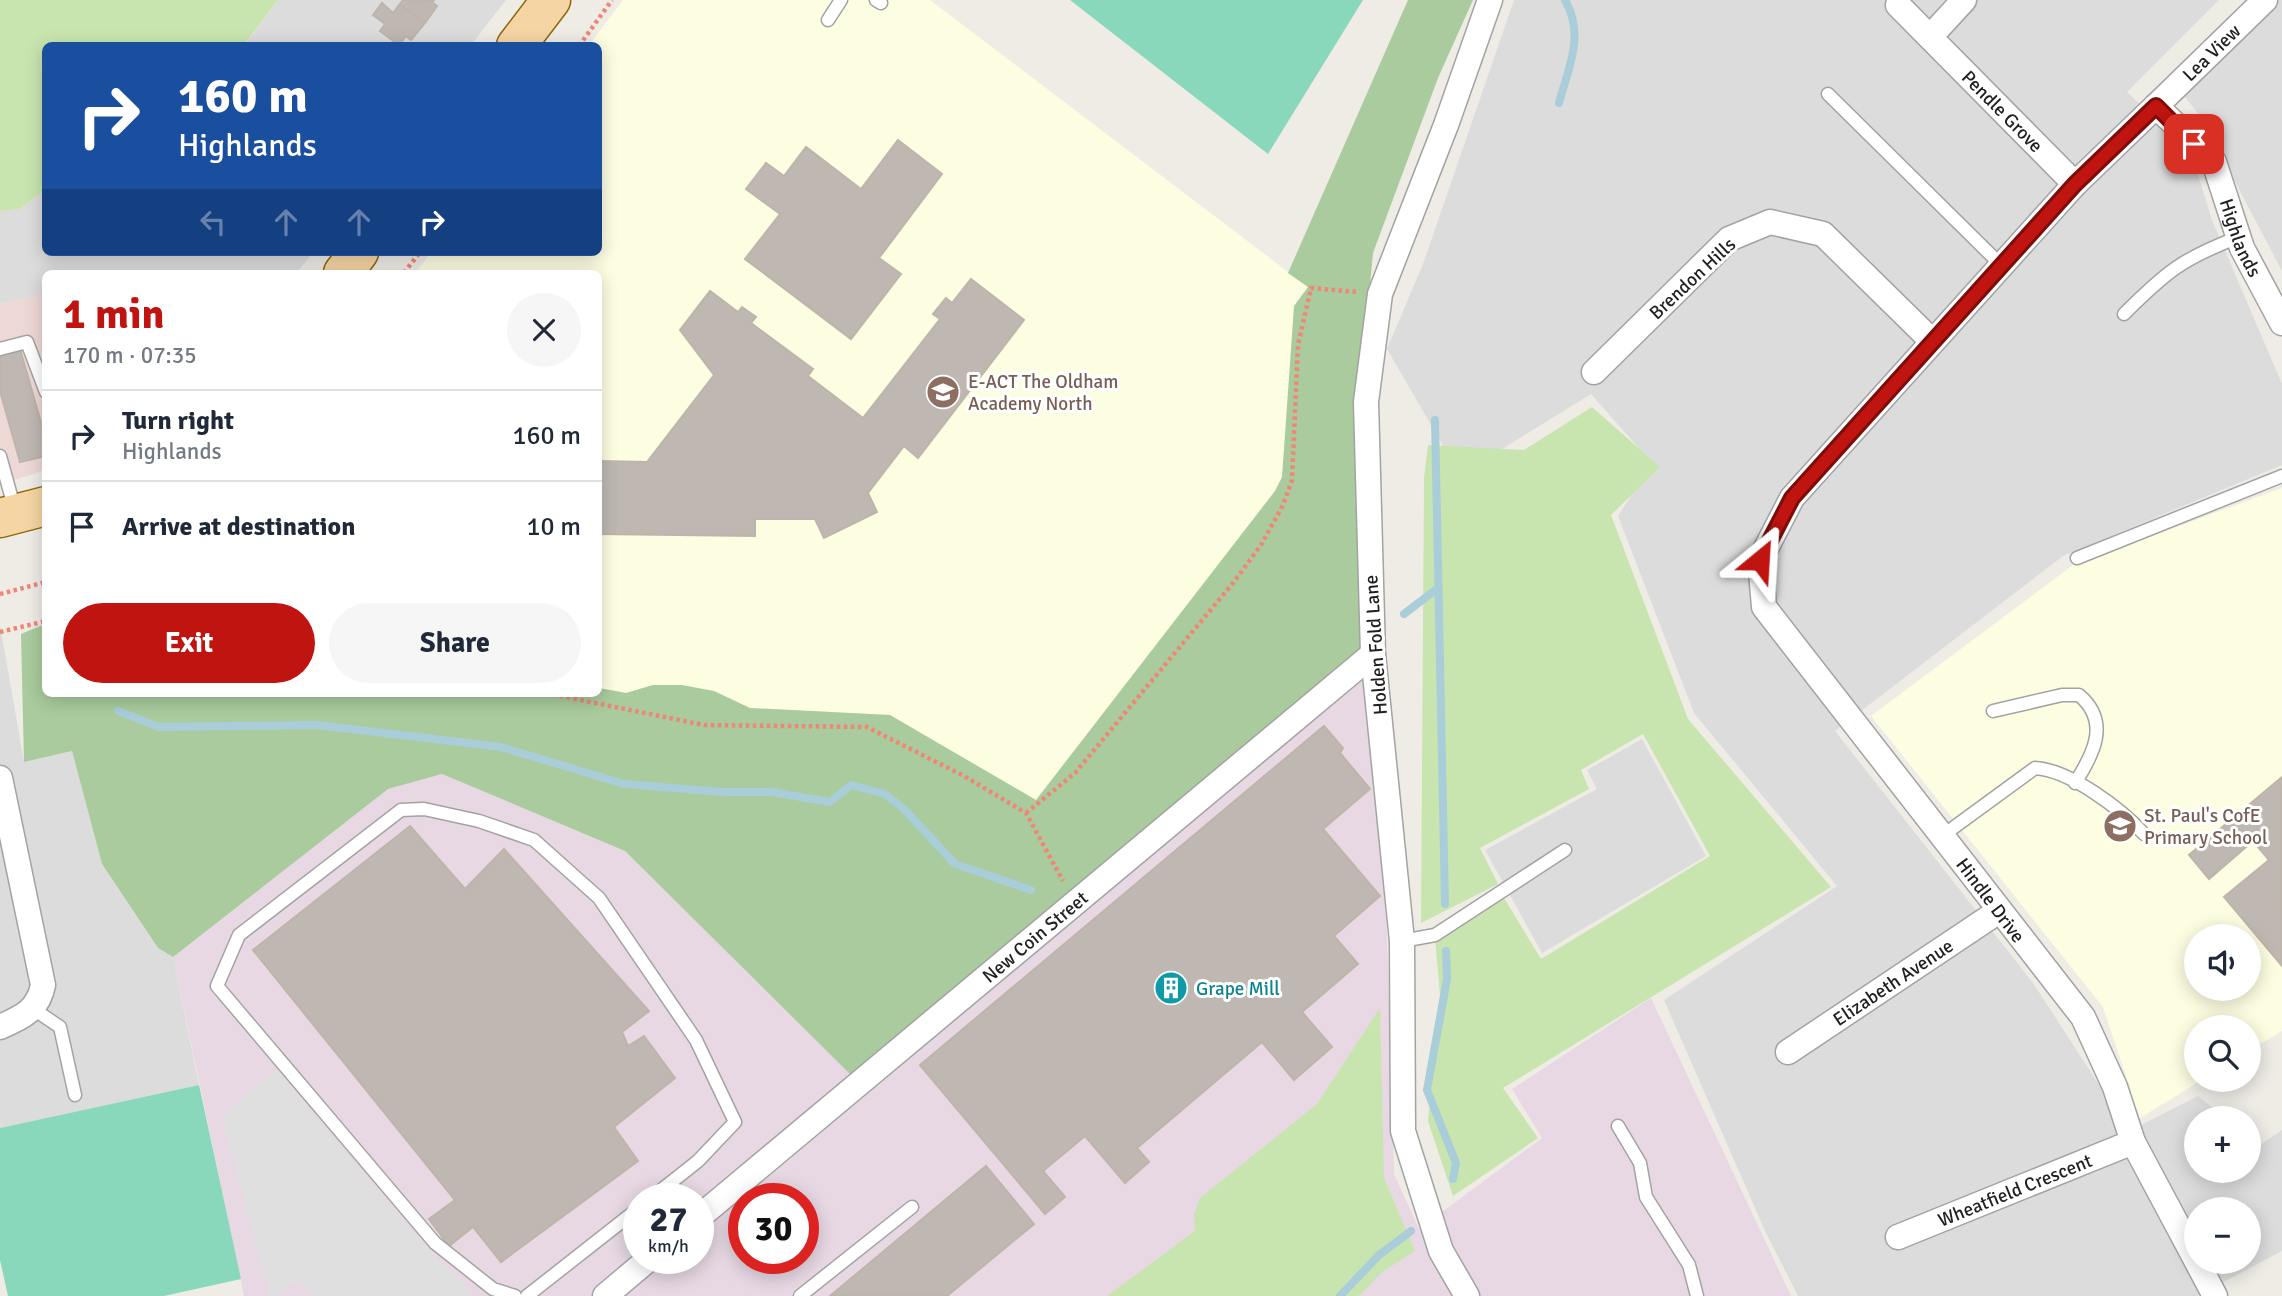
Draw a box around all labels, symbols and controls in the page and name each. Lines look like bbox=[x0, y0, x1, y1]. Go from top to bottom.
street label: Lea View bbox=[2178, 19, 2246, 87]
text: 160 m bbox=[178, 66, 308, 126]
street label: Pendle Grove bbox=[1956, 66, 2048, 158]
icon: right bbox=[63, 70, 154, 161]
pin bbox=[2164, 114, 2224, 174]
icon: arrive bbox=[2175, 125, 2213, 163]
text: Highlands bbox=[178, 126, 317, 165]
street label: Highlands bbox=[2214, 196, 2266, 281]
icon: left bbox=[194, 203, 232, 241]
icon: ahead bbox=[267, 203, 305, 241]
icon: ahead bbox=[340, 203, 378, 241]
icon: right bbox=[413, 203, 451, 241]
street label: Brendon Hills bbox=[1644, 233, 1741, 325]
text: 1 min bbox=[63, 289, 164, 340]
button: close bbox=[507, 293, 581, 367]
text: 170 m · 07:35 bbox=[63, 341, 197, 370]
place label: E-ACT The Oldham Academy North bbox=[968, 370, 1118, 416]
school or university icon: E-ACT The Oldham Academy North bbox=[924, 373, 962, 411]
text: Turn right bbox=[122, 405, 234, 437]
icon: right bbox=[63, 417, 101, 455]
text: 160 m bbox=[512, 420, 581, 452]
text: Highlands bbox=[122, 437, 222, 466]
icon: arrive bbox=[63, 508, 101, 546]
text: Arrive at destination bbox=[122, 511, 355, 543]
text: 10 m bbox=[526, 511, 581, 543]
position arrow bbox=[1723, 523, 1797, 597]
street label: Holden Fold Lane bbox=[1359, 574, 1393, 716]
button: Exit bbox=[63, 603, 315, 683]
button: Share bbox=[329, 603, 581, 683]
place label: St. Paul's CofE Primary School bbox=[2144, 804, 2267, 850]
school or university icon: St. Paul's CofE Primary School bbox=[2101, 807, 2139, 845]
street label: Hindle Drive bbox=[1951, 853, 2030, 948]
street label: New Coin Street bbox=[978, 886, 1094, 988]
map controls bbox=[2184, 924, 2261, 1274]
button: sound bbox=[2184, 924, 2261, 1001]
street label: Elizabeth Avenue bbox=[1829, 934, 1958, 1032]
building icon: Grape Mill bbox=[1152, 969, 1190, 1007]
place label: Grape Mill bbox=[1196, 977, 1280, 1001]
button: search bbox=[2184, 1015, 2261, 1092]
button: + bbox=[2184, 1106, 2261, 1183]
street label: Wheatfield Crescent bbox=[1935, 1149, 2096, 1233]
speed limit sign: 30 bbox=[728, 1183, 819, 1274]
button: − bbox=[2184, 1197, 2261, 1274]
text: 27 bbox=[650, 1198, 687, 1241]
text: km/h bbox=[648, 1235, 689, 1257]

